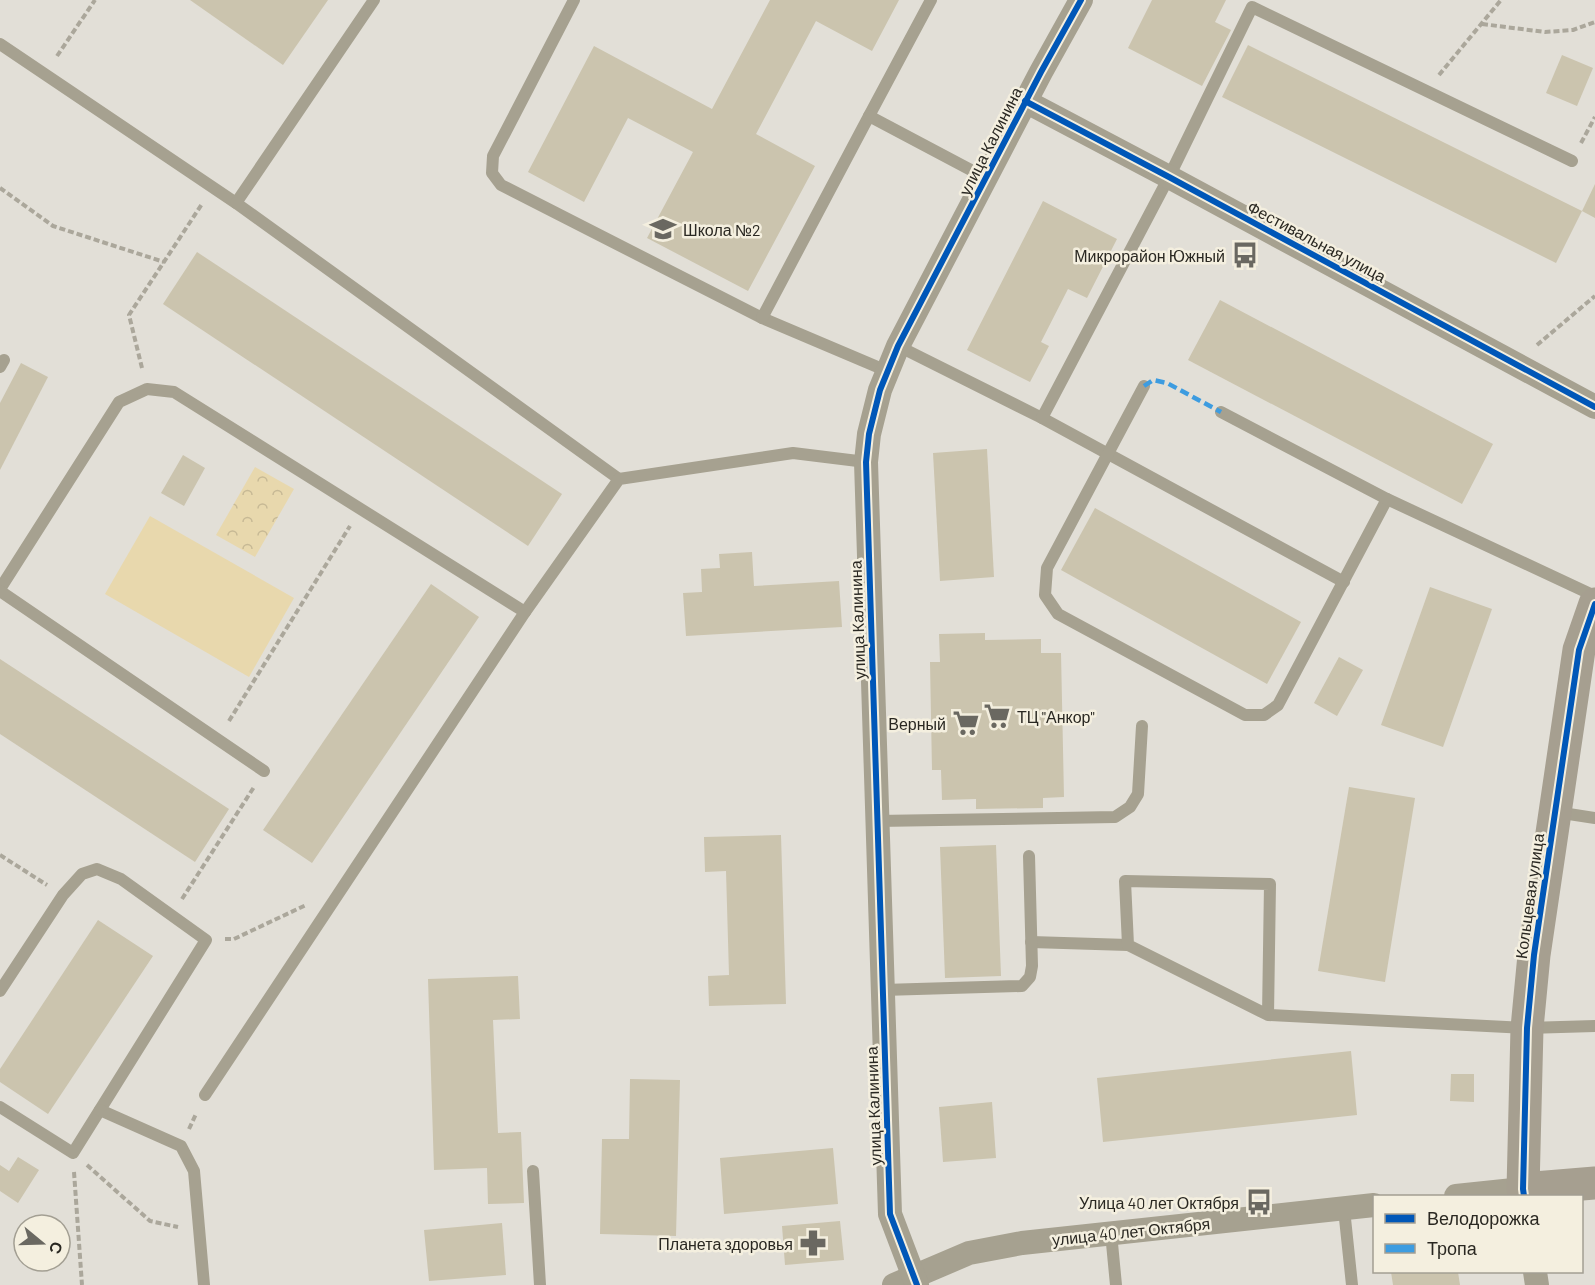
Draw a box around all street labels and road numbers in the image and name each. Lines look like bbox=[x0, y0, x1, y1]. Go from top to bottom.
street label: улица Калинина bbox=[954, 84, 1026, 198]
street label: Фестивальная улица bbox=[1245, 197, 1389, 286]
street label: улица Калинина bbox=[845, 560, 869, 680]
street label: Кольцевая улица bbox=[1511, 832, 1547, 960]
street label: улица Калинина bbox=[861, 1046, 885, 1166]
street label: улица 40 лет Октября bbox=[1051, 1213, 1211, 1249]

